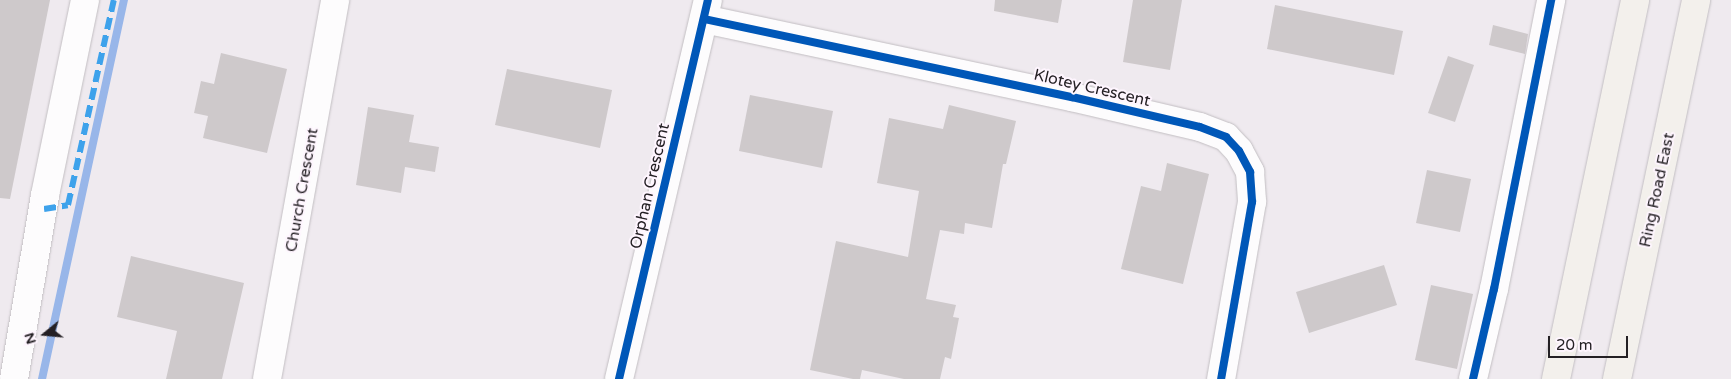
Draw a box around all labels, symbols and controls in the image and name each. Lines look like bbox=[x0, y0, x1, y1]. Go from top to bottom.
street label: Klotey Crescent bbox=[1032, 65, 1152, 111]
street label: Orphan Crescent bbox=[626, 121, 674, 251]
street label: Church Crescent bbox=[282, 126, 322, 254]
street label: Ring Road East bbox=[1635, 131, 1679, 249]
north arrow bbox=[20, 309, 70, 359]
scale bar bbox=[1551, 326, 1631, 358]
text: N bbox=[20, 331, 40, 346]
text: 20 m bbox=[1556, 336, 1593, 354]

